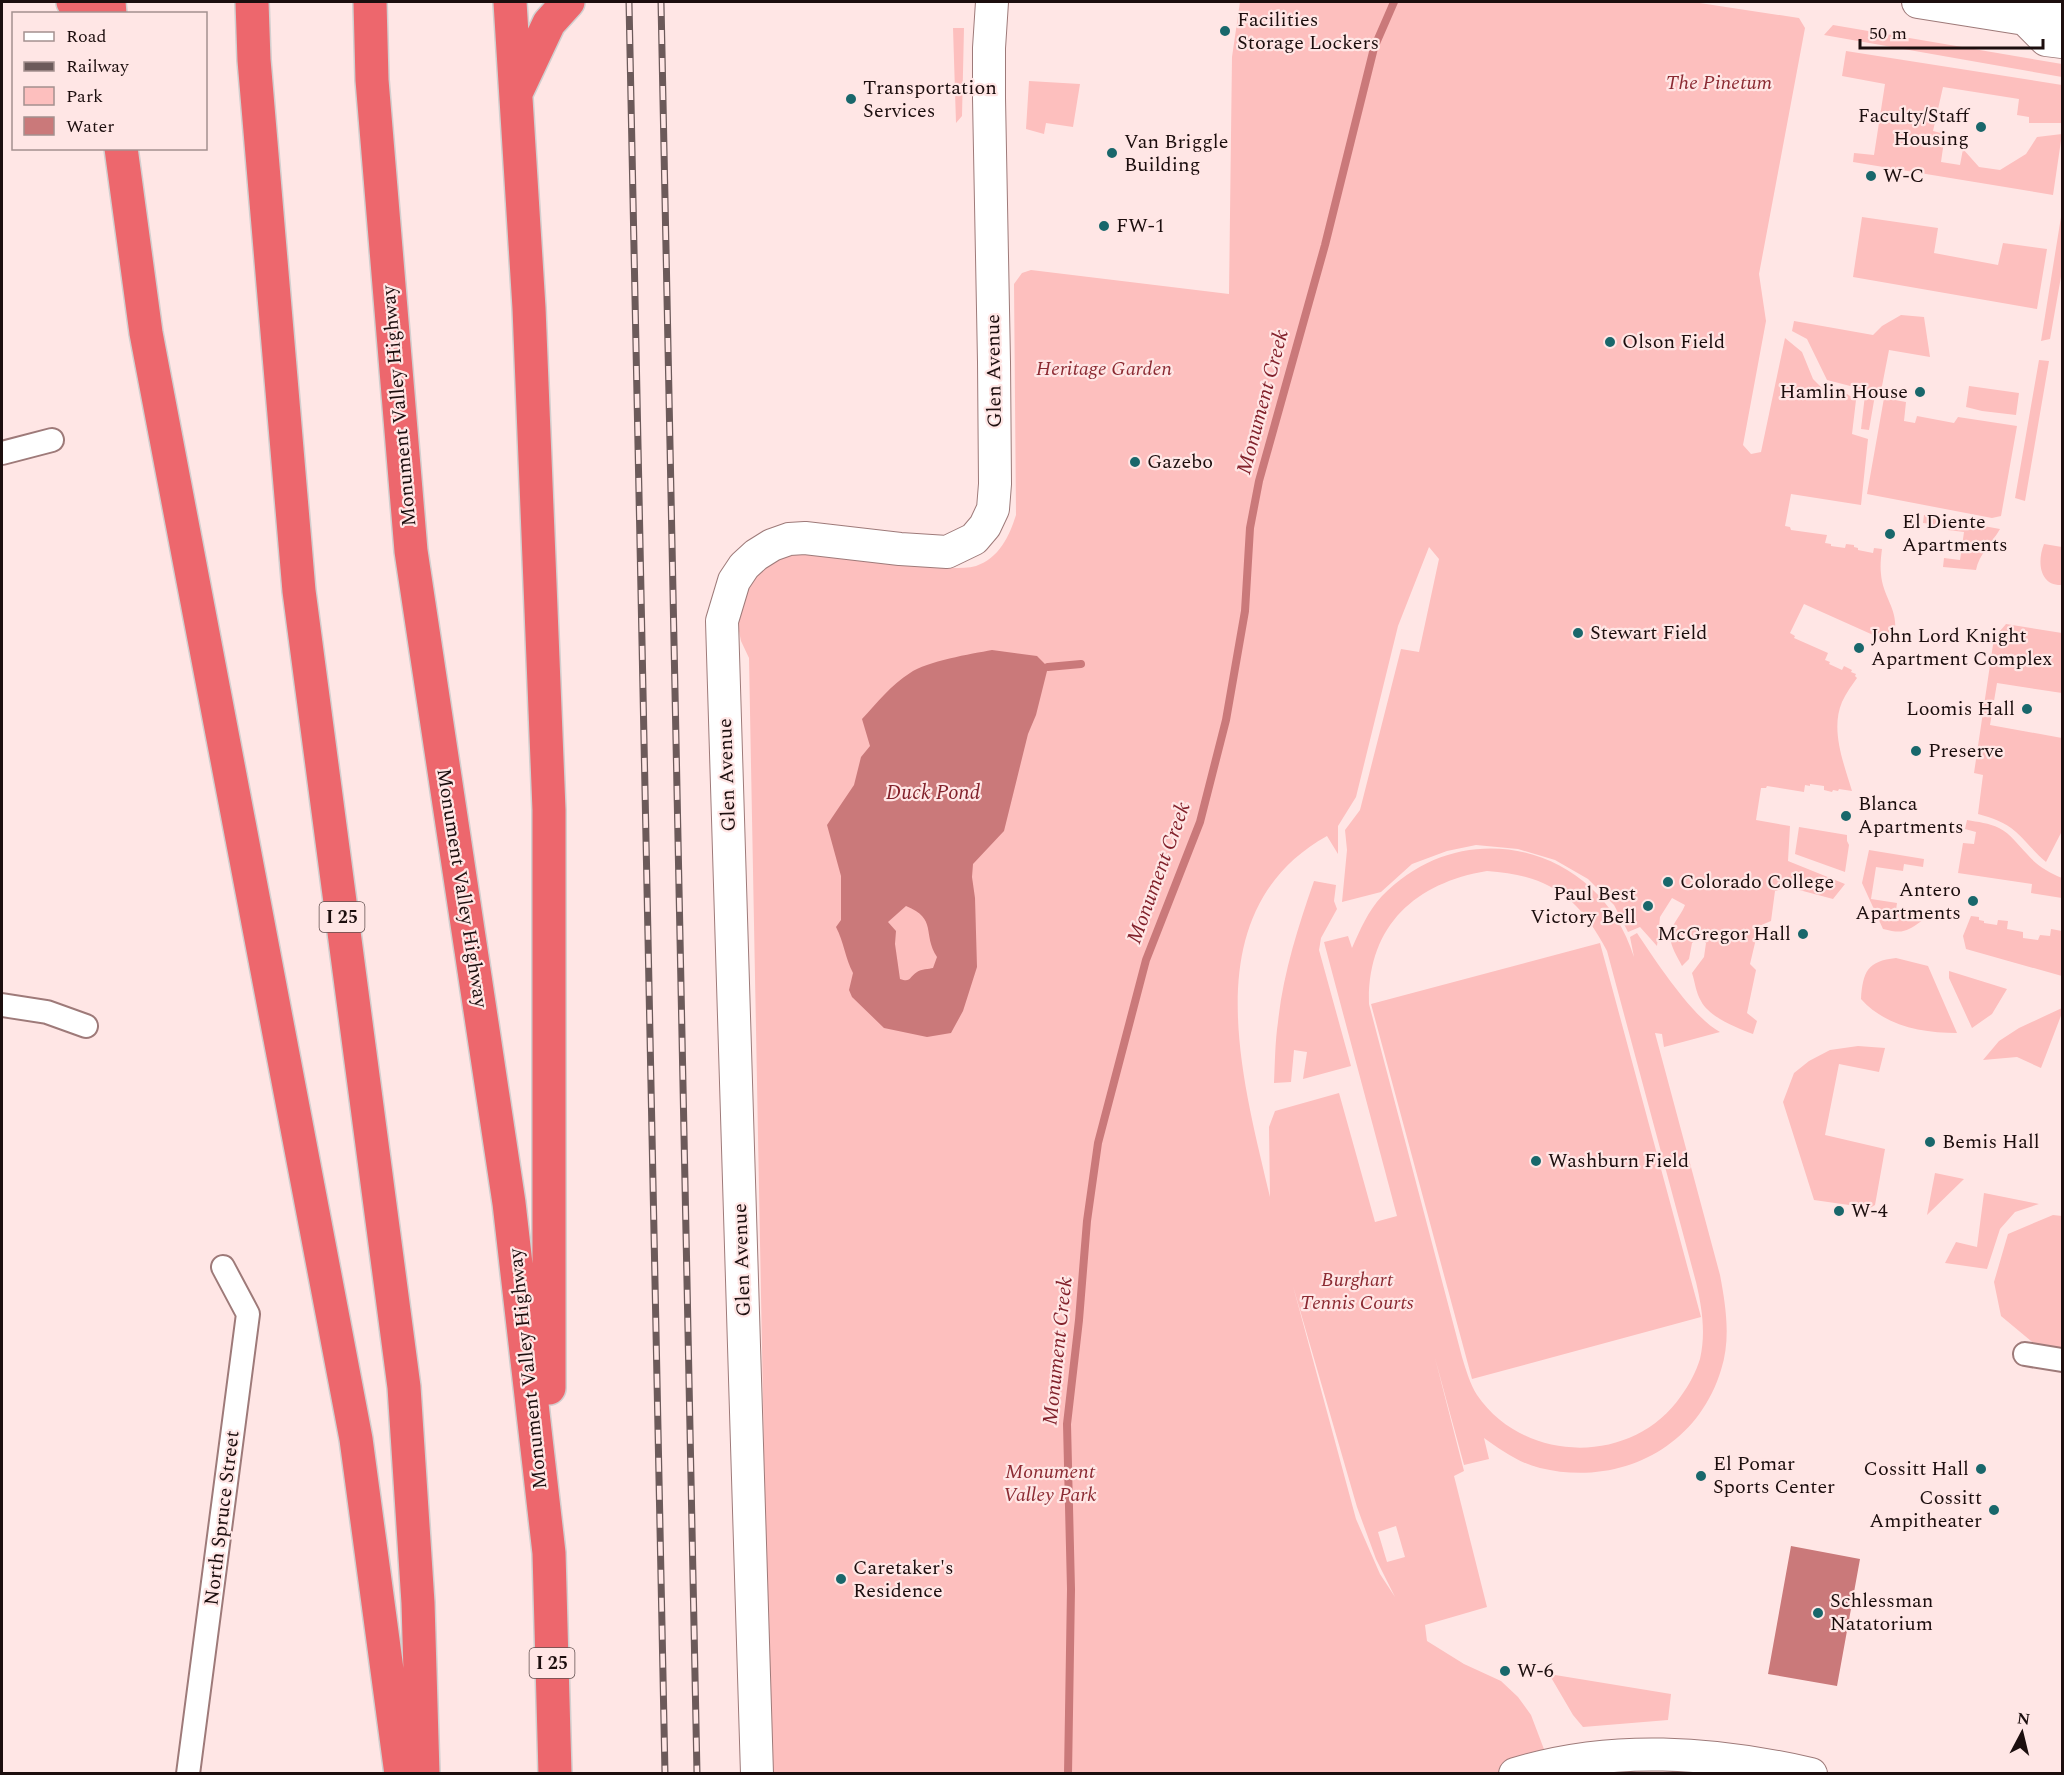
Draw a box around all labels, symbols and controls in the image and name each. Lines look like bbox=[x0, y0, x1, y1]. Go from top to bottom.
place label: Facilities Storage Lockers bbox=[1237, 5, 1379, 58]
legend bbox=[12, 12, 207, 150]
scale bar bbox=[1860, 12, 2043, 50]
text: 50 m bbox=[1869, 20, 1907, 47]
text: Road bbox=[66, 23, 107, 50]
marker: Facilities Storage Lockers bbox=[1218, 24, 1232, 38]
text: Railway bbox=[66, 53, 130, 80]
park label: The Pinetum bbox=[1666, 68, 1773, 98]
place label: Transportation Services bbox=[863, 73, 997, 126]
text: Park bbox=[66, 83, 103, 110]
marker: Transportation Services bbox=[844, 92, 858, 106]
place label: Faculty/Staff Housing bbox=[1858, 101, 1970, 154]
text: Water bbox=[66, 113, 114, 140]
marker: Faculty/Staff Housing bbox=[1974, 120, 1988, 134]
place label: Van Briggle Building bbox=[1124, 127, 1228, 180]
marker: Van Briggle Building bbox=[1105, 146, 1119, 160]
place label: W-C bbox=[1883, 161, 1924, 191]
marker: W-C bbox=[1864, 169, 1878, 183]
place label: FW-1 bbox=[1116, 211, 1165, 241]
marker: FW-1 bbox=[1097, 219, 1111, 233]
street label: Monument Valley Highway bbox=[373, 283, 424, 528]
street label: Glen Avenue bbox=[978, 314, 1010, 428]
water label: Monument Creek bbox=[1228, 326, 1298, 478]
place label: Olson Field bbox=[1622, 327, 1725, 357]
marker: Olson Field bbox=[1603, 335, 1617, 349]
park label: Heritage Garden bbox=[1036, 354, 1172, 384]
place label: Hamlin House bbox=[1780, 377, 1908, 407]
marker: Hamlin House bbox=[1913, 385, 1927, 399]
place label: Gazebo bbox=[1147, 447, 1213, 477]
marker: Gazebo bbox=[1128, 455, 1142, 469]
place label: El Diente Apartments bbox=[1902, 507, 2008, 560]
marker: El Diente Apartments bbox=[1883, 527, 1897, 541]
place label: Stewart Field bbox=[1590, 618, 1708, 648]
place label: John Lord Knight Apartment Complex bbox=[1871, 621, 2052, 674]
marker: Stewart Field bbox=[1571, 626, 1585, 640]
marker: John Lord Knight Apartment Complex bbox=[1852, 641, 1866, 655]
place label: Loomis Hall bbox=[1906, 694, 2015, 724]
marker: Loomis Hall bbox=[2020, 702, 2034, 716]
street label: Glen Avenue bbox=[710, 718, 744, 832]
place label: Preserve bbox=[1928, 736, 2004, 766]
marker: Preserve bbox=[1909, 744, 1923, 758]
street label: Monument Valley Highway bbox=[428, 766, 496, 1011]
water label: Duck Pond bbox=[886, 777, 981, 809]
place label: Blanca Apartments bbox=[1858, 789, 1964, 842]
water label: Monument Creek bbox=[1119, 797, 1200, 948]
marker: Blanca Apartments bbox=[1839, 809, 1853, 823]
place label: Colorado College bbox=[1680, 867, 1834, 897]
marker: Colorado College bbox=[1661, 875, 1675, 889]
place label: Antero Apartments bbox=[1855, 875, 1961, 928]
place label: Paul Best Victory Bell bbox=[1530, 879, 1636, 932]
marker: Antero Apartments bbox=[1966, 894, 1980, 908]
marker: Paul Best Victory Bell bbox=[1641, 899, 1655, 913]
road number: I 25 bbox=[320, 902, 364, 932]
place label: McGregor Hall bbox=[1657, 919, 1791, 949]
marker: McGregor Hall bbox=[1796, 927, 1810, 941]
place label: Bemis Hall bbox=[1942, 1127, 2040, 1157]
marker: Bemis Hall bbox=[1923, 1135, 1937, 1149]
place label: Washburn Field bbox=[1548, 1146, 1689, 1176]
marker: Washburn Field bbox=[1529, 1154, 1543, 1168]
place label: W-4 bbox=[1851, 1196, 1888, 1226]
street label: Glen Avenue bbox=[725, 1203, 759, 1317]
marker: W-4 bbox=[1832, 1204, 1846, 1218]
street label: Monument Valley Highway bbox=[500, 1246, 556, 1491]
park label: Burghart Tennis Courts bbox=[1300, 1265, 1414, 1318]
water label: Monument Creek bbox=[1034, 1275, 1082, 1427]
street label: North Spruce Street bbox=[196, 1429, 248, 1607]
place label: El Pomar Sports Center bbox=[1713, 1449, 1835, 1502]
place label: Cossitt Hall bbox=[1864, 1454, 1969, 1484]
park label: Monument Valley Park bbox=[1003, 1457, 1097, 1510]
marker: Cossitt Hall bbox=[1974, 1462, 1988, 1476]
marker: El Pomar Sports Center bbox=[1694, 1469, 1708, 1483]
place label: Cossitt Ampitheater bbox=[1869, 1483, 1982, 1536]
marker: Cossitt Ampitheater bbox=[1987, 1503, 2001, 1517]
place label: Caretaker's Residence bbox=[853, 1553, 954, 1606]
marker: Caretaker's Residence bbox=[834, 1572, 848, 1586]
place label: Schlessman Natatorium bbox=[1830, 1586, 1933, 1639]
marker: Schlessman Natatorium bbox=[1811, 1606, 1825, 1620]
road number: I 25 bbox=[530, 1648, 574, 1678]
place label: W-6 bbox=[1517, 1656, 1554, 1686]
marker: W-6 bbox=[1498, 1664, 1512, 1678]
north arrow bbox=[1992, 1703, 2052, 1763]
text: N bbox=[2016, 1706, 2032, 1732]

